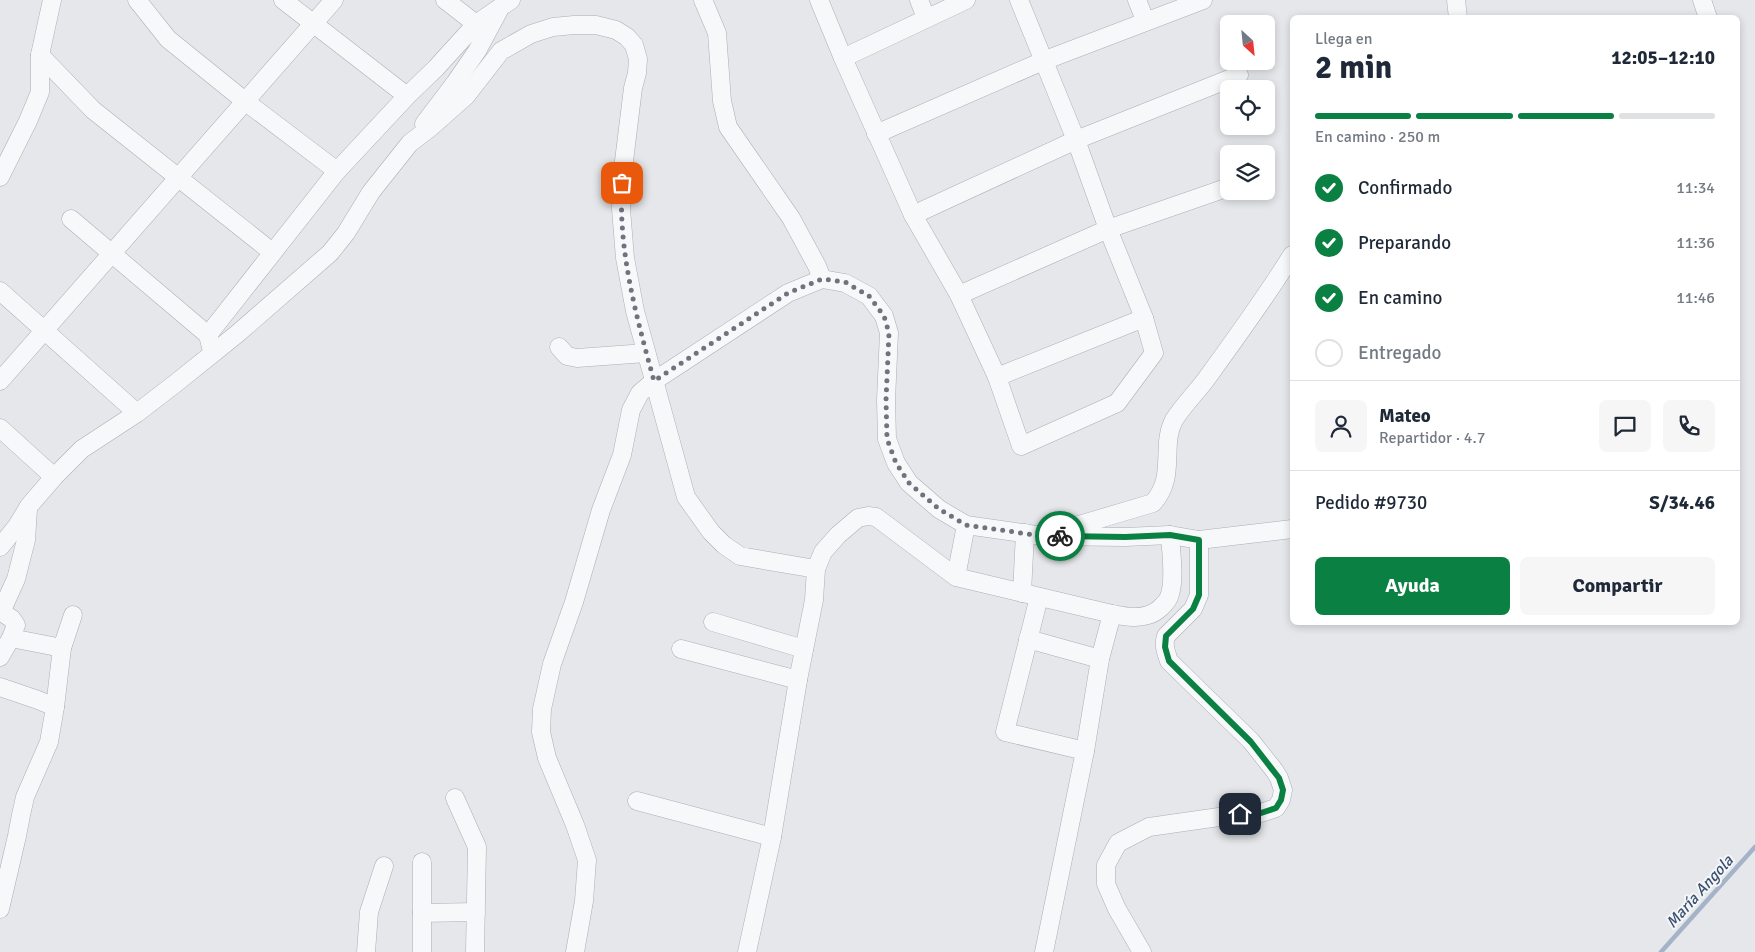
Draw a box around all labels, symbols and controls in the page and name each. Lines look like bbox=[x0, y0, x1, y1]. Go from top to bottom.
north arrow bbox=[1220, 15, 1275, 70]
map controls bbox=[1220, 15, 1275, 200]
text: Llega en bbox=[1315, 29, 1373, 49]
text: 12:05–12:10 bbox=[1611, 46, 1715, 70]
text: 2 min bbox=[1315, 48, 1392, 87]
button: locate bbox=[1220, 80, 1275, 135]
text: En camino · 250 m bbox=[1315, 127, 1440, 147]
button: layers bbox=[1220, 145, 1275, 200]
pin bbox=[601, 162, 643, 204]
icon: bag bbox=[608, 169, 636, 197]
icon: check bbox=[1315, 174, 1343, 202]
text: Confirmado bbox=[1358, 176, 1452, 200]
text: 11:34 bbox=[1676, 178, 1715, 198]
icon: check bbox=[1315, 229, 1343, 257]
text: Preparando bbox=[1358, 231, 1451, 255]
text: 11:36 bbox=[1676, 233, 1715, 253]
icon: check bbox=[1315, 284, 1343, 312]
text: En camino bbox=[1358, 286, 1442, 310]
text: 11:46 bbox=[1676, 288, 1715, 308]
text: Entregado bbox=[1358, 341, 1441, 365]
button: person bbox=[1315, 400, 1367, 452]
button: chat bbox=[1599, 400, 1651, 452]
button: phone bbox=[1663, 400, 1715, 452]
text: Mateo bbox=[1379, 404, 1431, 428]
text: Repartidor · 4.7 bbox=[1379, 428, 1485, 448]
text: Pedido #9730 bbox=[1315, 491, 1427, 515]
text: S/34.46 bbox=[1649, 491, 1715, 515]
courier bbox=[1035, 511, 1085, 561]
icon: bike bbox=[1046, 522, 1074, 550]
button: Ayuda bbox=[1315, 557, 1510, 615]
button: Compartir bbox=[1520, 557, 1715, 615]
pin bbox=[1219, 793, 1261, 835]
icon: home bbox=[1226, 800, 1254, 828]
water label: María Angola bbox=[1662, 850, 1738, 932]

